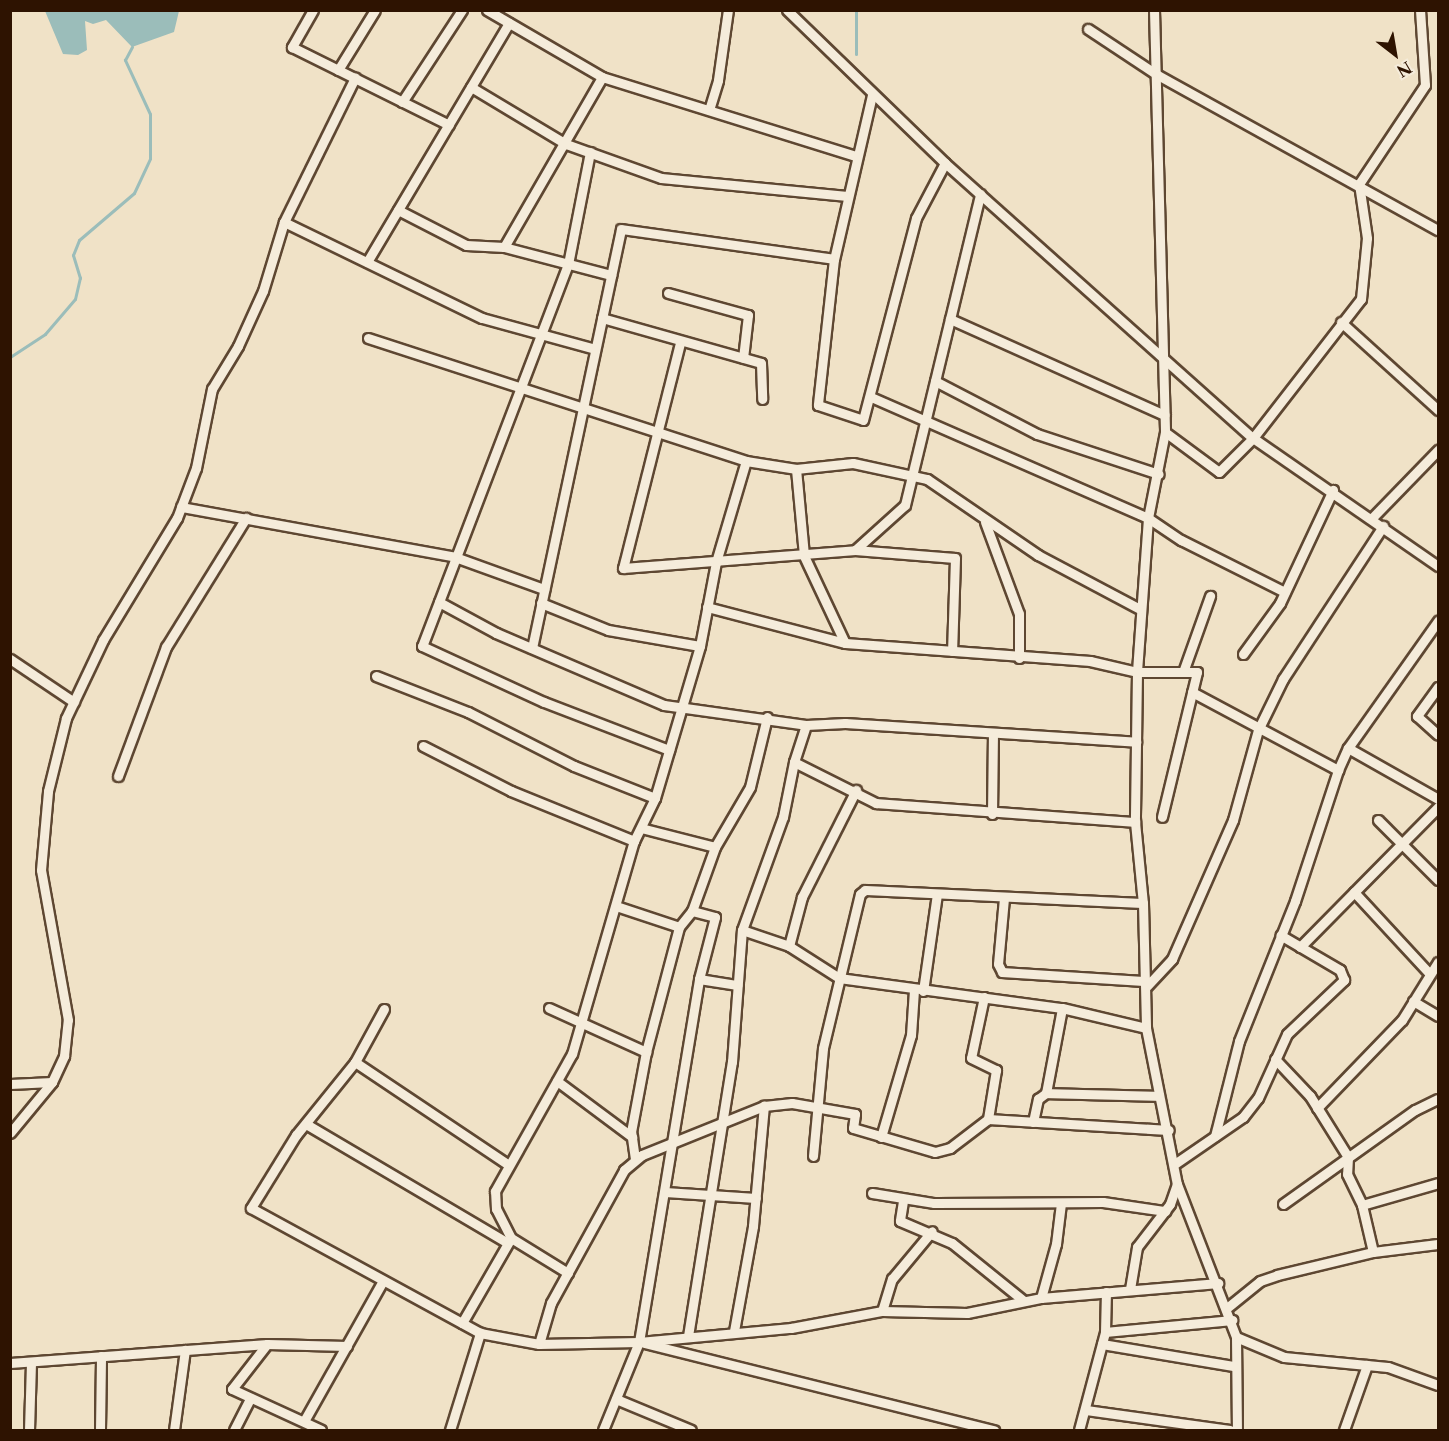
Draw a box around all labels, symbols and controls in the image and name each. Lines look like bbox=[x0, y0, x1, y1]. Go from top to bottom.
north arrow bbox=[1365, 24, 1425, 84]
text: N bbox=[1393, 57, 1415, 82]

